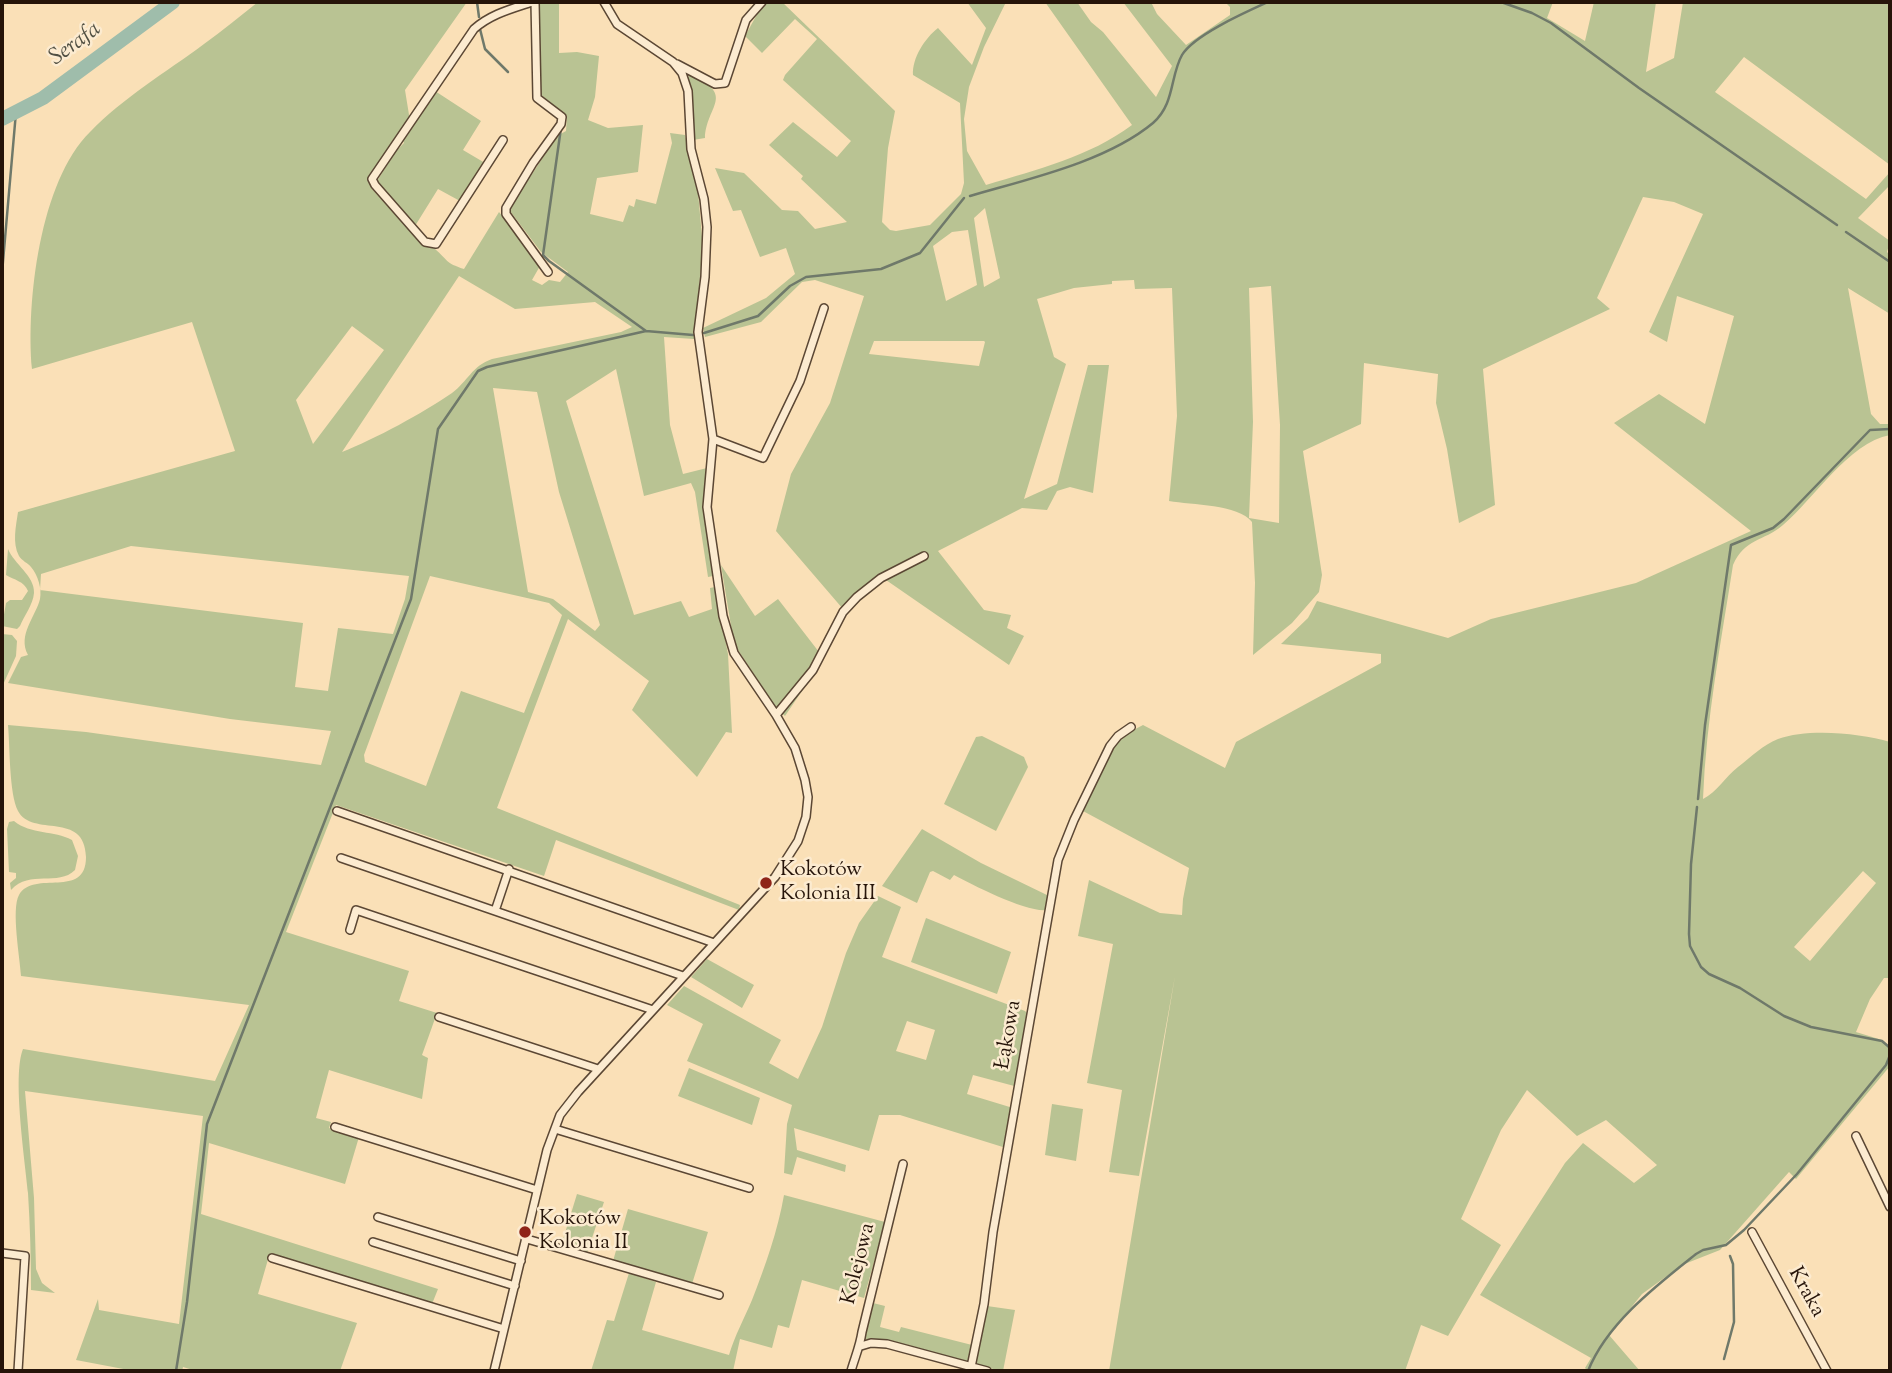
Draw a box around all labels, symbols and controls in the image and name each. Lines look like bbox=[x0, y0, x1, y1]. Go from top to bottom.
water label: Serafa bbox=[45, 17, 107, 73]
place label: Kokotów Kolonia III bbox=[780, 858, 876, 908]
marker: Kokotów Kolonia III bbox=[758, 875, 774, 891]
street label: Łąkowa bbox=[992, 999, 1028, 1071]
place label: Kokotów Kolonia II bbox=[539, 1207, 628, 1257]
street label: Kolejowa bbox=[838, 1221, 882, 1307]
marker: Kokotów Kolonia II bbox=[517, 1224, 533, 1240]
street label: Kraka bbox=[1781, 1264, 1829, 1322]

